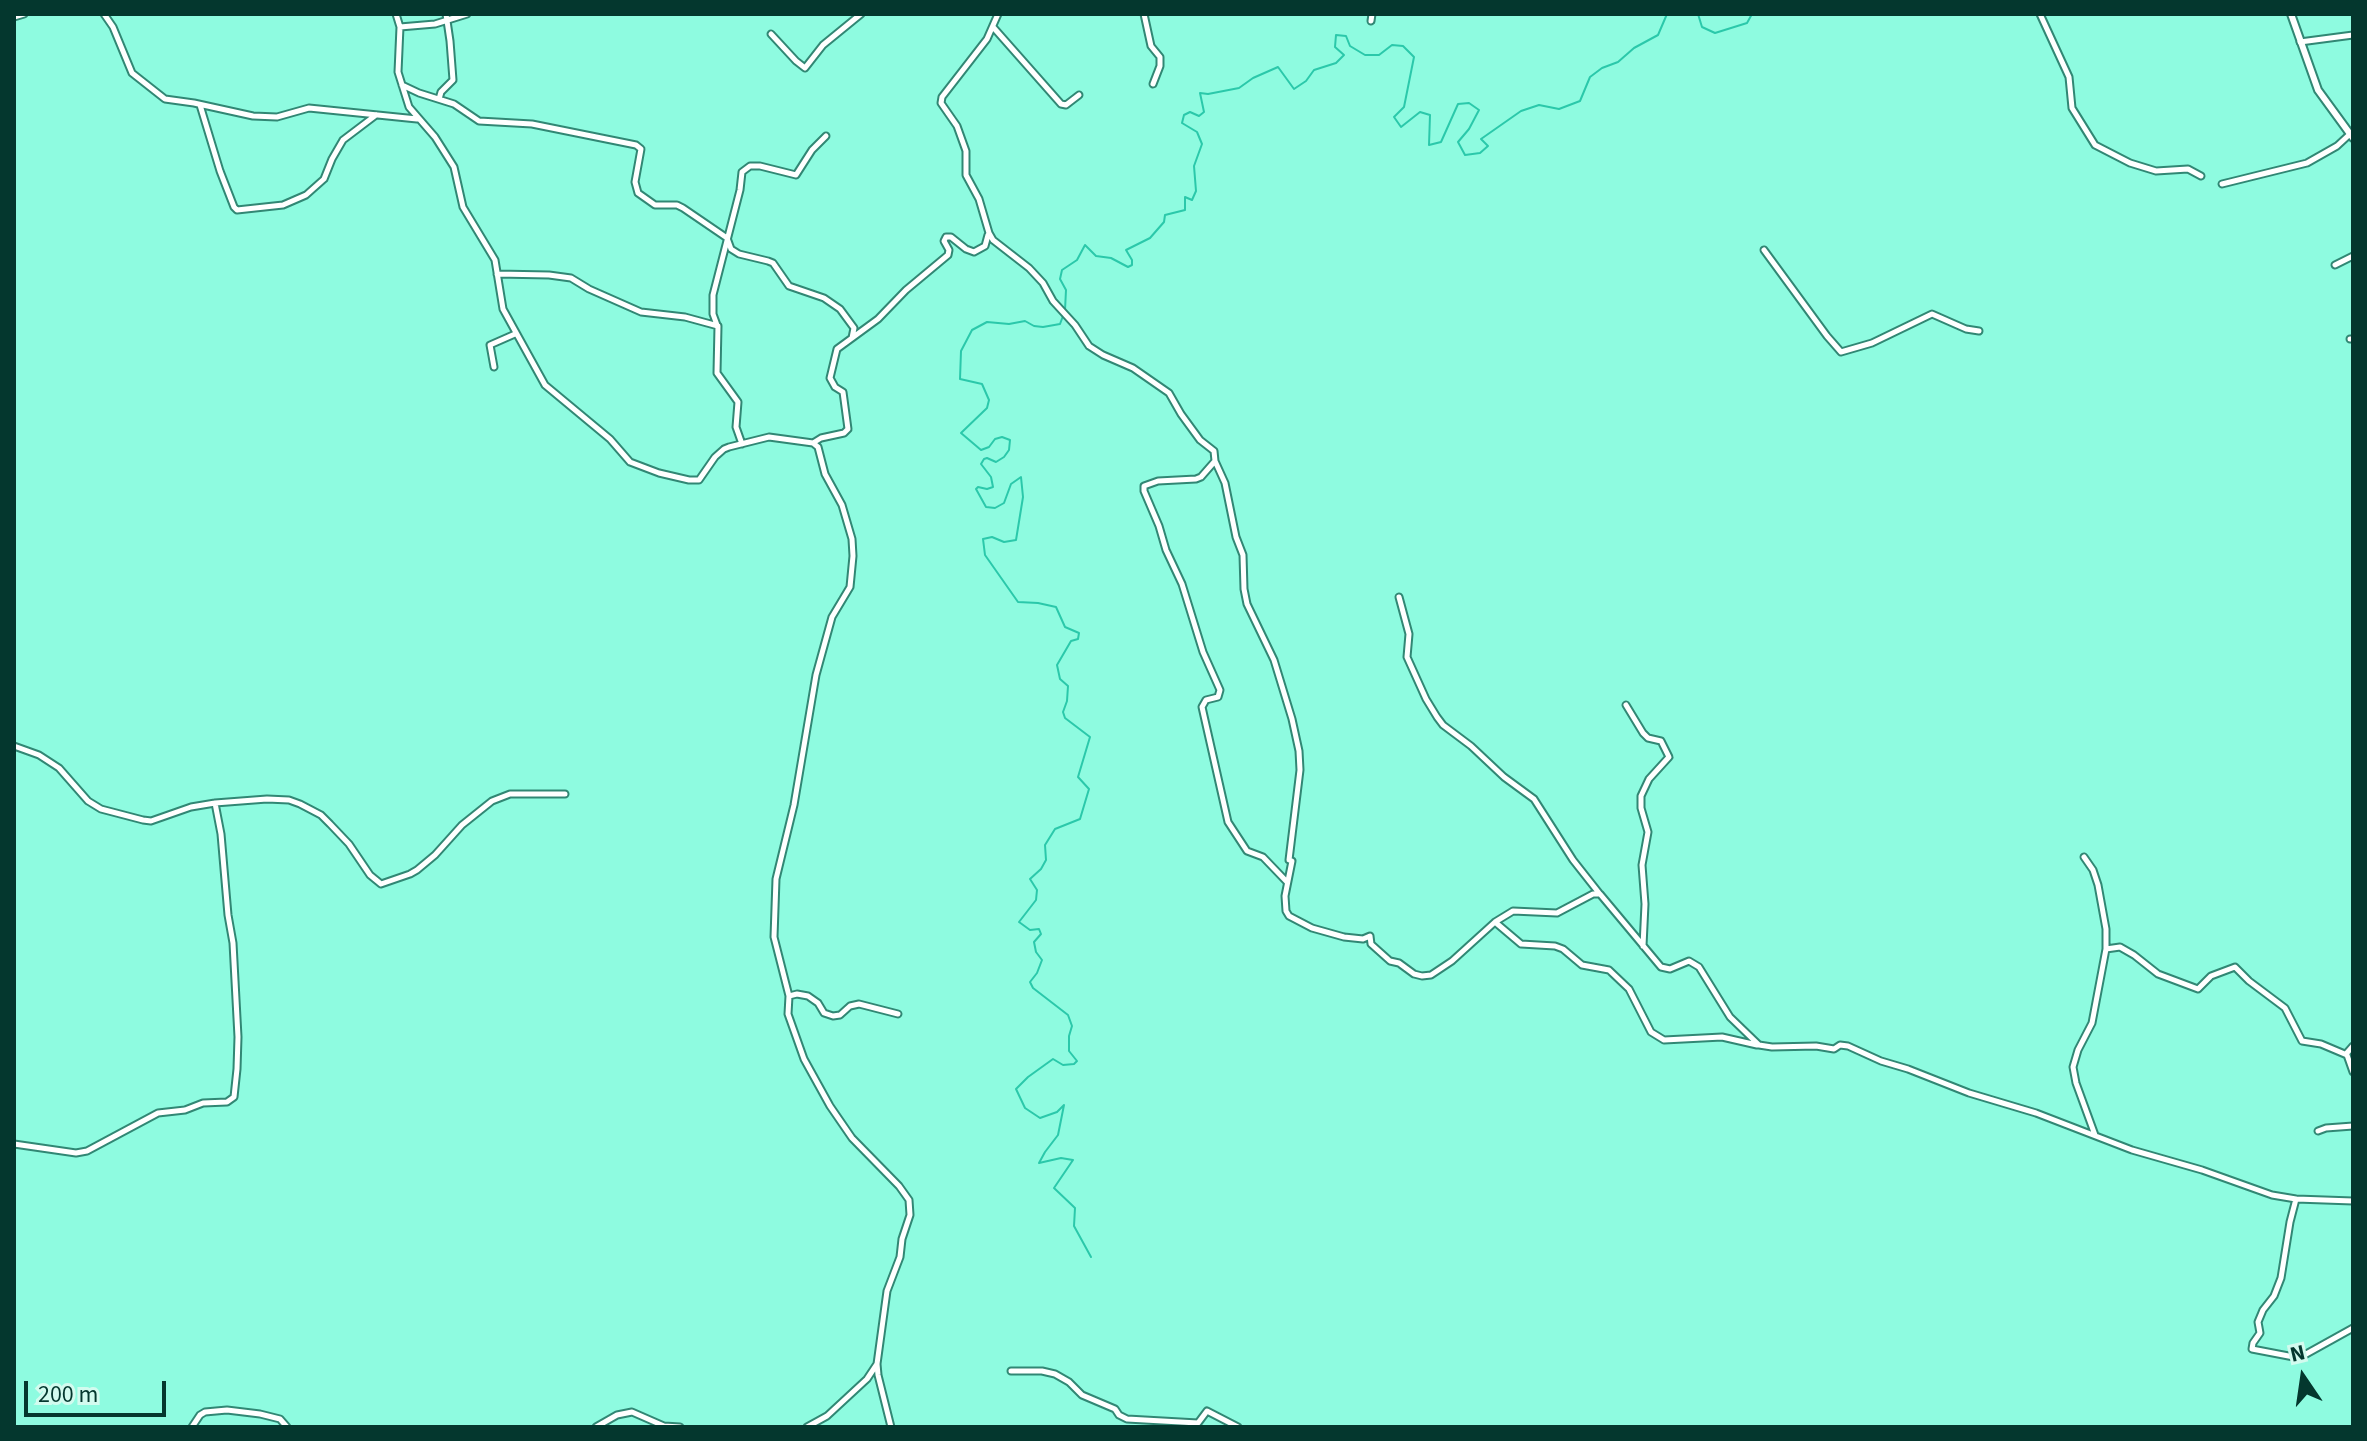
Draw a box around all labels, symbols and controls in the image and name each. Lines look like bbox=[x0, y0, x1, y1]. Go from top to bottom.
text: N bbox=[2287, 1336, 2308, 1371]
north arrow bbox=[2263, 1337, 2343, 1417]
scale bar bbox=[28, 1365, 170, 1415]
text: 200 m bbox=[38, 1377, 98, 1412]

